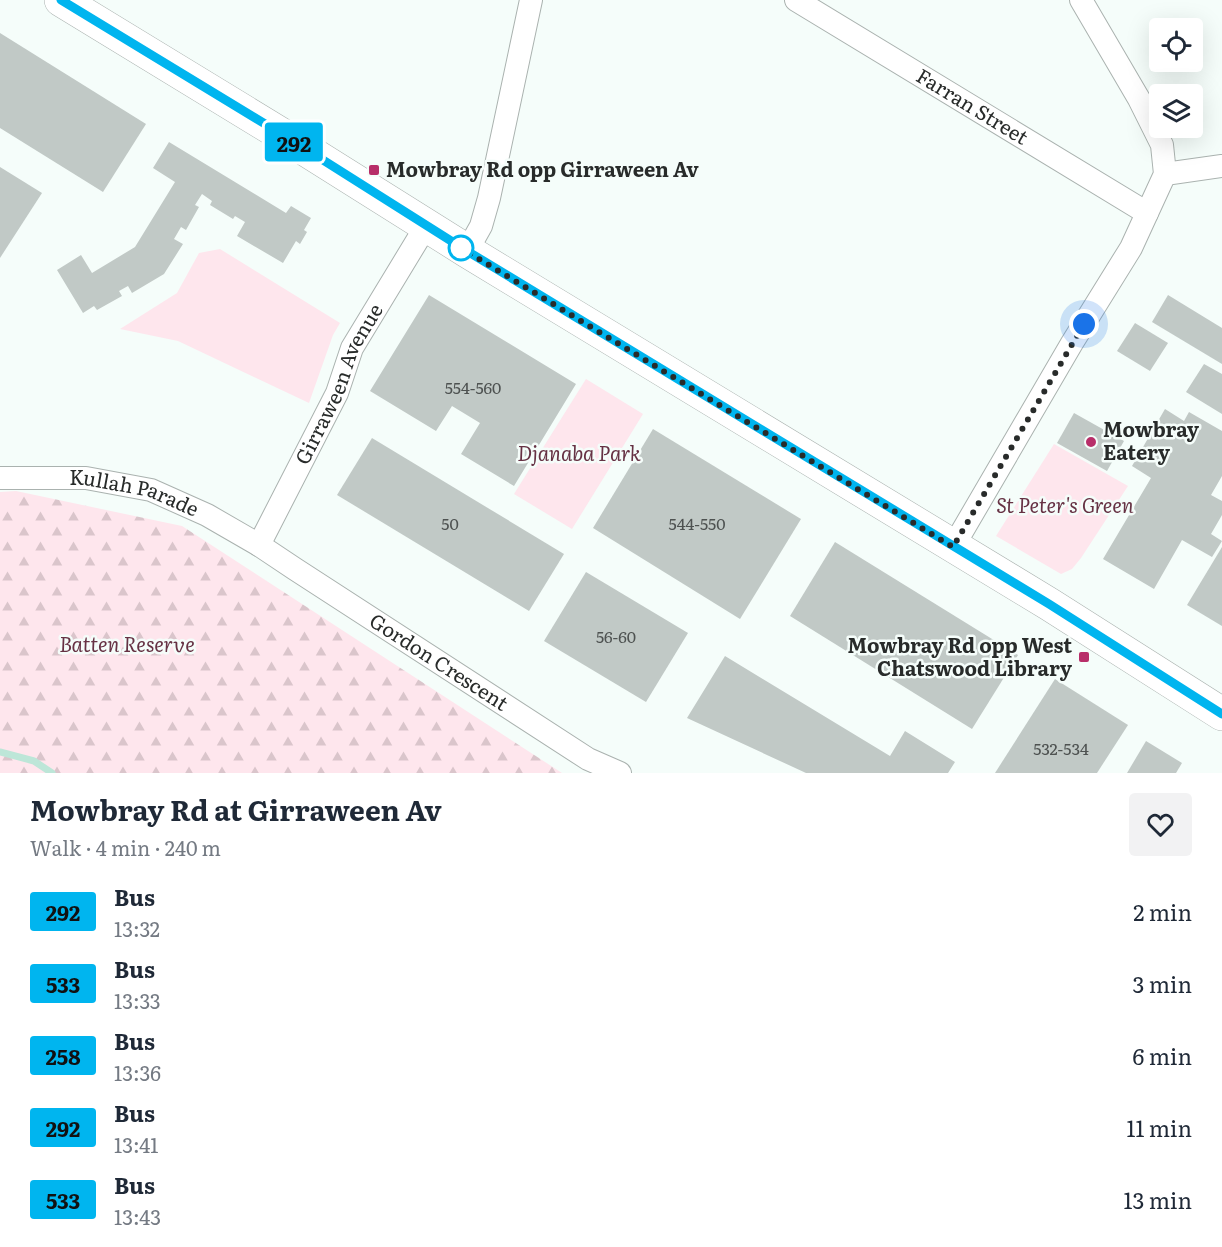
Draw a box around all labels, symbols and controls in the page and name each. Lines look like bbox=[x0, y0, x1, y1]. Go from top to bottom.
map controls bbox=[1149, 18, 1203, 138]
button: locate bbox=[1149, 18, 1203, 72]
street label: Farran Street bbox=[911, 60, 1035, 151]
button: layers bbox=[1149, 84, 1203, 138]
line badge: 292 bbox=[260, 122, 328, 162]
text: 292 bbox=[277, 127, 311, 158]
place label: Mowbray Rd opp Girraween Av bbox=[386, 153, 699, 183]
marker: Mowbray Rd opp Girraween Av bbox=[367, 163, 381, 177]
unlabelled marker bbox=[448, 235, 474, 261]
street label: Girraween Avenue bbox=[286, 297, 389, 469]
your location bbox=[1069, 309, 1099, 339]
house number: 554-560 bbox=[445, 375, 501, 399]
place label: Mowbray Eatery bbox=[1103, 413, 1200, 466]
marker: Mowbray Eatery bbox=[1084, 435, 1098, 449]
park label: Djanaba Park bbox=[517, 437, 641, 467]
street label: Kullah Parade bbox=[69, 461, 204, 523]
park label: St Peter's Green bbox=[996, 489, 1134, 519]
house number: 50 bbox=[441, 511, 459, 535]
house number: 544-550 bbox=[669, 511, 725, 535]
street label: Gordon Crescent bbox=[365, 604, 515, 717]
house number: 56-60 bbox=[596, 624, 636, 648]
park label: Batten Reserve bbox=[59, 628, 195, 658]
place label: Mowbray Rd opp West Chatswood Library bbox=[848, 629, 1073, 682]
marker: Mowbray Rd opp West Chatswood Library bbox=[1077, 650, 1091, 664]
house number: 532-534 bbox=[1033, 736, 1089, 760]
text: Mowbray Rd at Girraween Av bbox=[30, 788, 442, 830]
button: heart bbox=[1129, 793, 1192, 856]
text: Walk · 4 min · 240 m bbox=[30, 832, 221, 862]
text: Bus bbox=[114, 880, 155, 913]
text: 2 min bbox=[1133, 895, 1192, 928]
text: 292 bbox=[46, 896, 80, 927]
text: 13:32 bbox=[114, 913, 160, 943]
text: Bus bbox=[114, 952, 155, 985]
text: 3 min bbox=[1132, 967, 1192, 1000]
text: 533 bbox=[46, 968, 80, 999]
text: 13:33 bbox=[114, 985, 161, 1015]
text: Bus bbox=[114, 1024, 155, 1057]
text: 6 min bbox=[1133, 1039, 1192, 1072]
text: 258 bbox=[46, 1040, 81, 1071]
text: 13:36 bbox=[114, 1057, 161, 1087]
text: Bus bbox=[114, 1096, 155, 1129]
text: 11 min bbox=[1126, 1111, 1192, 1144]
text: 292 bbox=[46, 1112, 80, 1143]
text: 13:41 bbox=[114, 1129, 158, 1159]
text: Bus bbox=[114, 1168, 155, 1201]
text: 13 min bbox=[1123, 1183, 1192, 1216]
text: 533 bbox=[46, 1184, 80, 1215]
text: 13:43 bbox=[114, 1201, 161, 1231]

